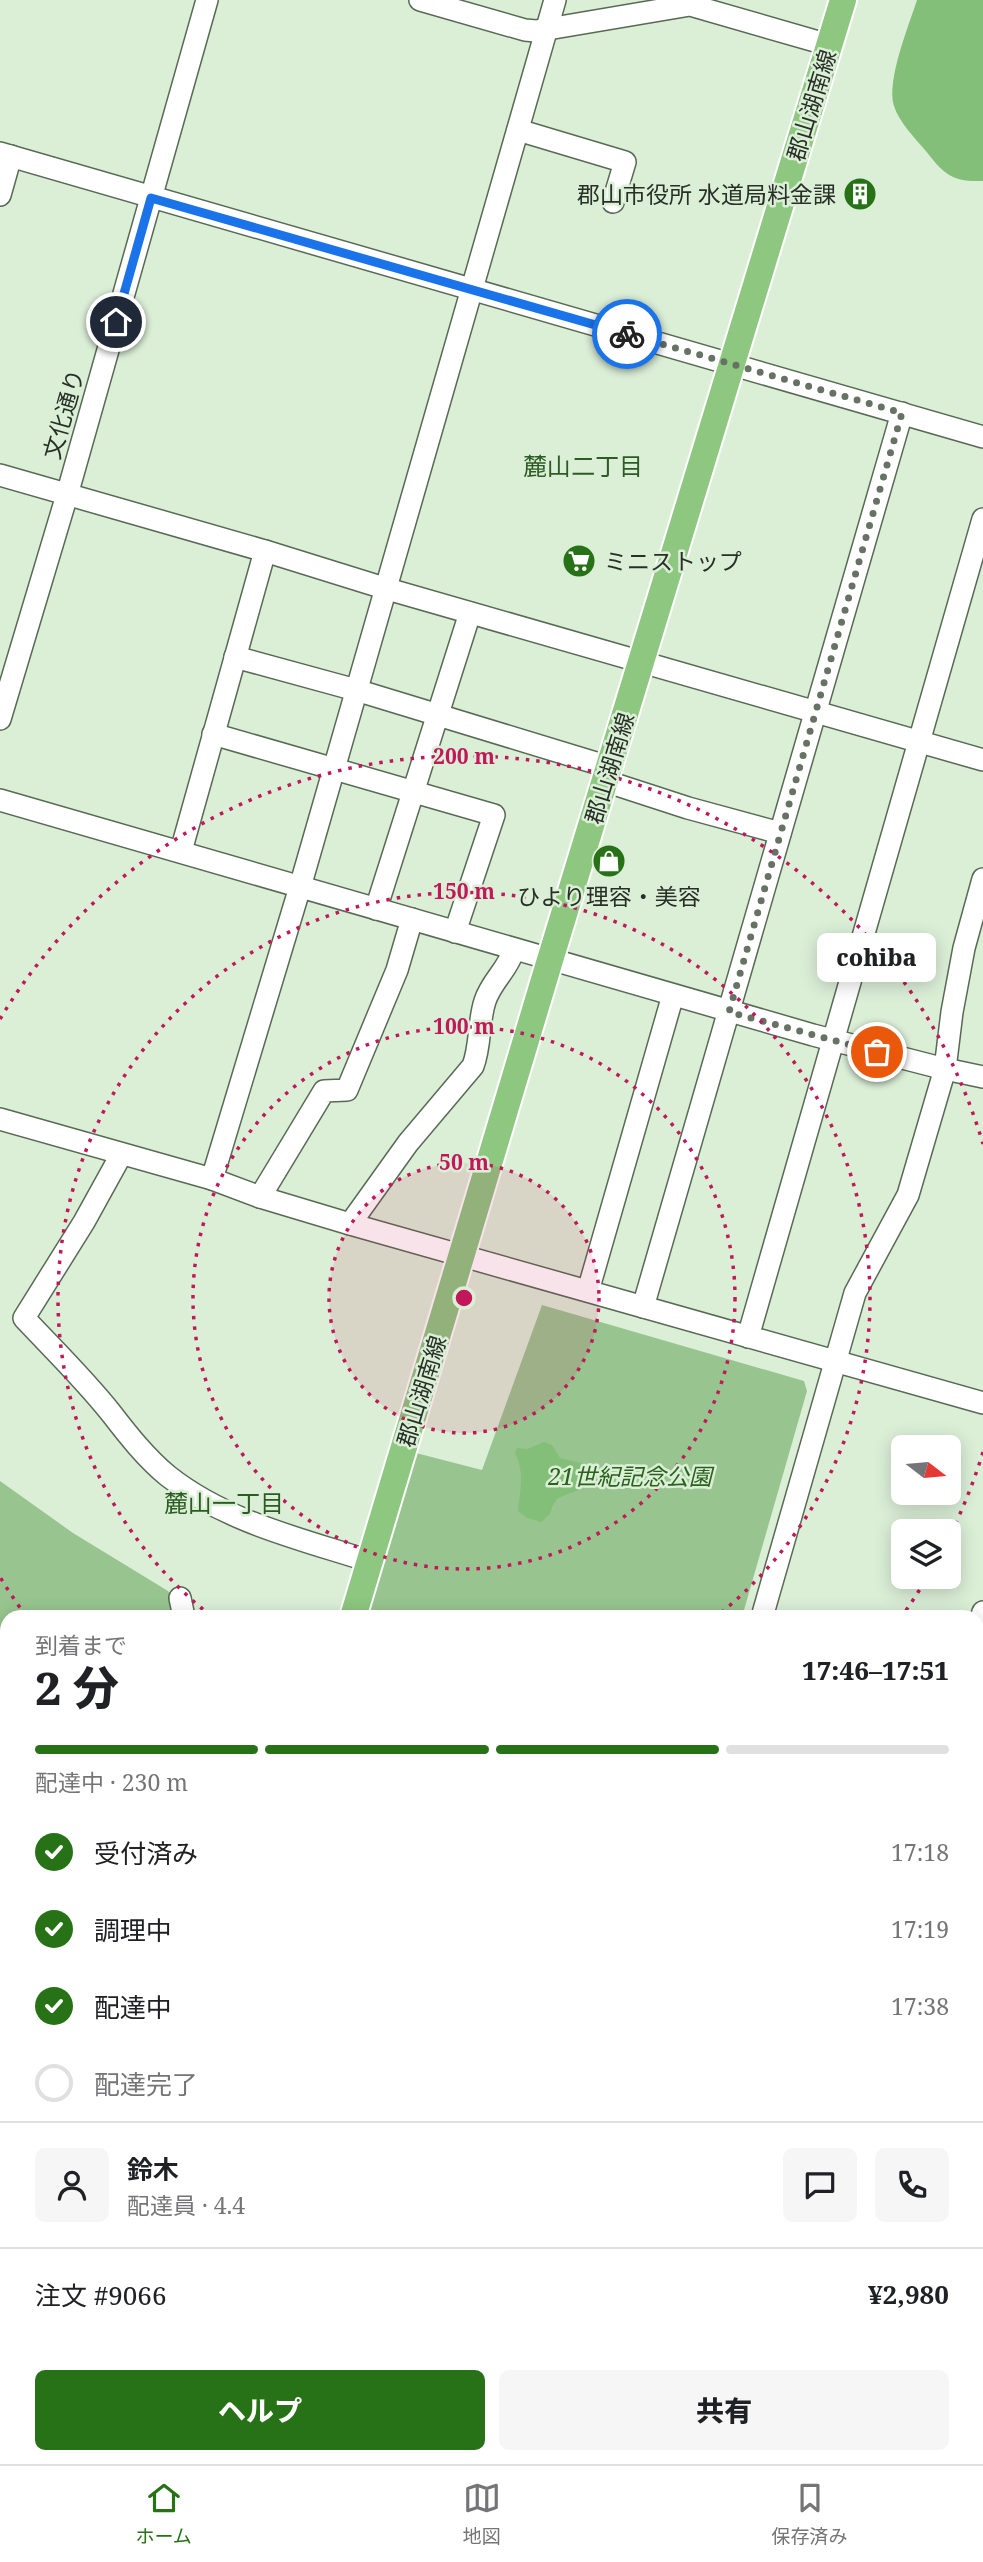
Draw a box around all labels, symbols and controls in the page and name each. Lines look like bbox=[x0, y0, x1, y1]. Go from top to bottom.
street label: 郡山湖南線 bbox=[779, 45, 843, 165]
building icon: 郡山市役所 水道局料金課 bbox=[841, 175, 879, 213]
place label: 郡山市役所 水道局料金課 bbox=[577, 178, 836, 210]
pin bbox=[86, 292, 146, 352]
courier bbox=[592, 299, 662, 369]
icon: home bbox=[97, 303, 135, 341]
icon: bike bbox=[608, 315, 646, 353]
street label: 文化通り bbox=[35, 365, 91, 463]
district label: 麓山二丁目 bbox=[523, 449, 643, 482]
supermarket icon: ミニストップ bbox=[560, 542, 598, 580]
place label: ミニストップ bbox=[604, 545, 742, 577]
street label: 郡山湖南線 bbox=[577, 708, 641, 828]
text: 200 m bbox=[433, 742, 495, 770]
shop icon: ひより理容・美容 bbox=[590, 842, 628, 880]
text: 150 m bbox=[433, 877, 495, 905]
place label: ひより理容・美容 bbox=[517, 880, 701, 912]
callout: cohiba bbox=[818, 933, 936, 982]
text: cohiba bbox=[836, 941, 917, 973]
text: 100 m bbox=[433, 1012, 495, 1040]
pin bbox=[847, 1022, 907, 1082]
icon: bag bbox=[858, 1033, 896, 1071]
text: 50 m bbox=[439, 1148, 489, 1176]
centre of rings bbox=[452, 1286, 476, 1310]
street label: 郡山湖南線 bbox=[389, 1331, 453, 1451]
north arrow bbox=[891, 1435, 961, 1505]
map controls bbox=[891, 1435, 961, 1589]
park label: 21世紀記念公園 bbox=[547, 1460, 715, 1492]
district label: 麓山一丁目 bbox=[164, 1486, 284, 1519]
button: layers bbox=[891, 1519, 961, 1589]
text: 到着まで bbox=[35, 1629, 127, 1661]
text: 17:46–17:51 bbox=[802, 1652, 949, 1688]
text: 2 分 bbox=[35, 1656, 119, 1718]
text: 配達中 · 230 m bbox=[35, 1766, 188, 1798]
icon: check bbox=[35, 1833, 73, 1871]
text: 受付済み bbox=[94, 1835, 198, 1871]
text: 17:18 bbox=[891, 1836, 949, 1868]
icon: check bbox=[35, 1910, 73, 1948]
text: 調理中 bbox=[94, 1912, 172, 1948]
text: 17:19 bbox=[891, 1913, 949, 1945]
icon: check bbox=[35, 1987, 73, 2025]
text: 配達中 bbox=[94, 1989, 172, 2025]
text: 17:38 bbox=[891, 1990, 949, 2022]
text: 配達完了 bbox=[94, 2066, 198, 2102]
button: person bbox=[35, 2148, 109, 2222]
button: chat bbox=[783, 2148, 857, 2222]
button: phone bbox=[875, 2148, 949, 2222]
text: 鈴木 bbox=[127, 2151, 179, 2187]
text: 配達員 · 4.4 bbox=[127, 2189, 245, 2221]
text: ¥2,980 bbox=[868, 2276, 949, 2312]
text: 注文 #9066 bbox=[35, 2277, 166, 2313]
button: ヘルプ bbox=[35, 2370, 485, 2450]
button: 共有 bbox=[499, 2370, 949, 2450]
tab: ホーム bbox=[135, 2479, 192, 2549]
tab: 地図 bbox=[463, 2479, 501, 2549]
tab: 保存済み bbox=[772, 2479, 848, 2549]

